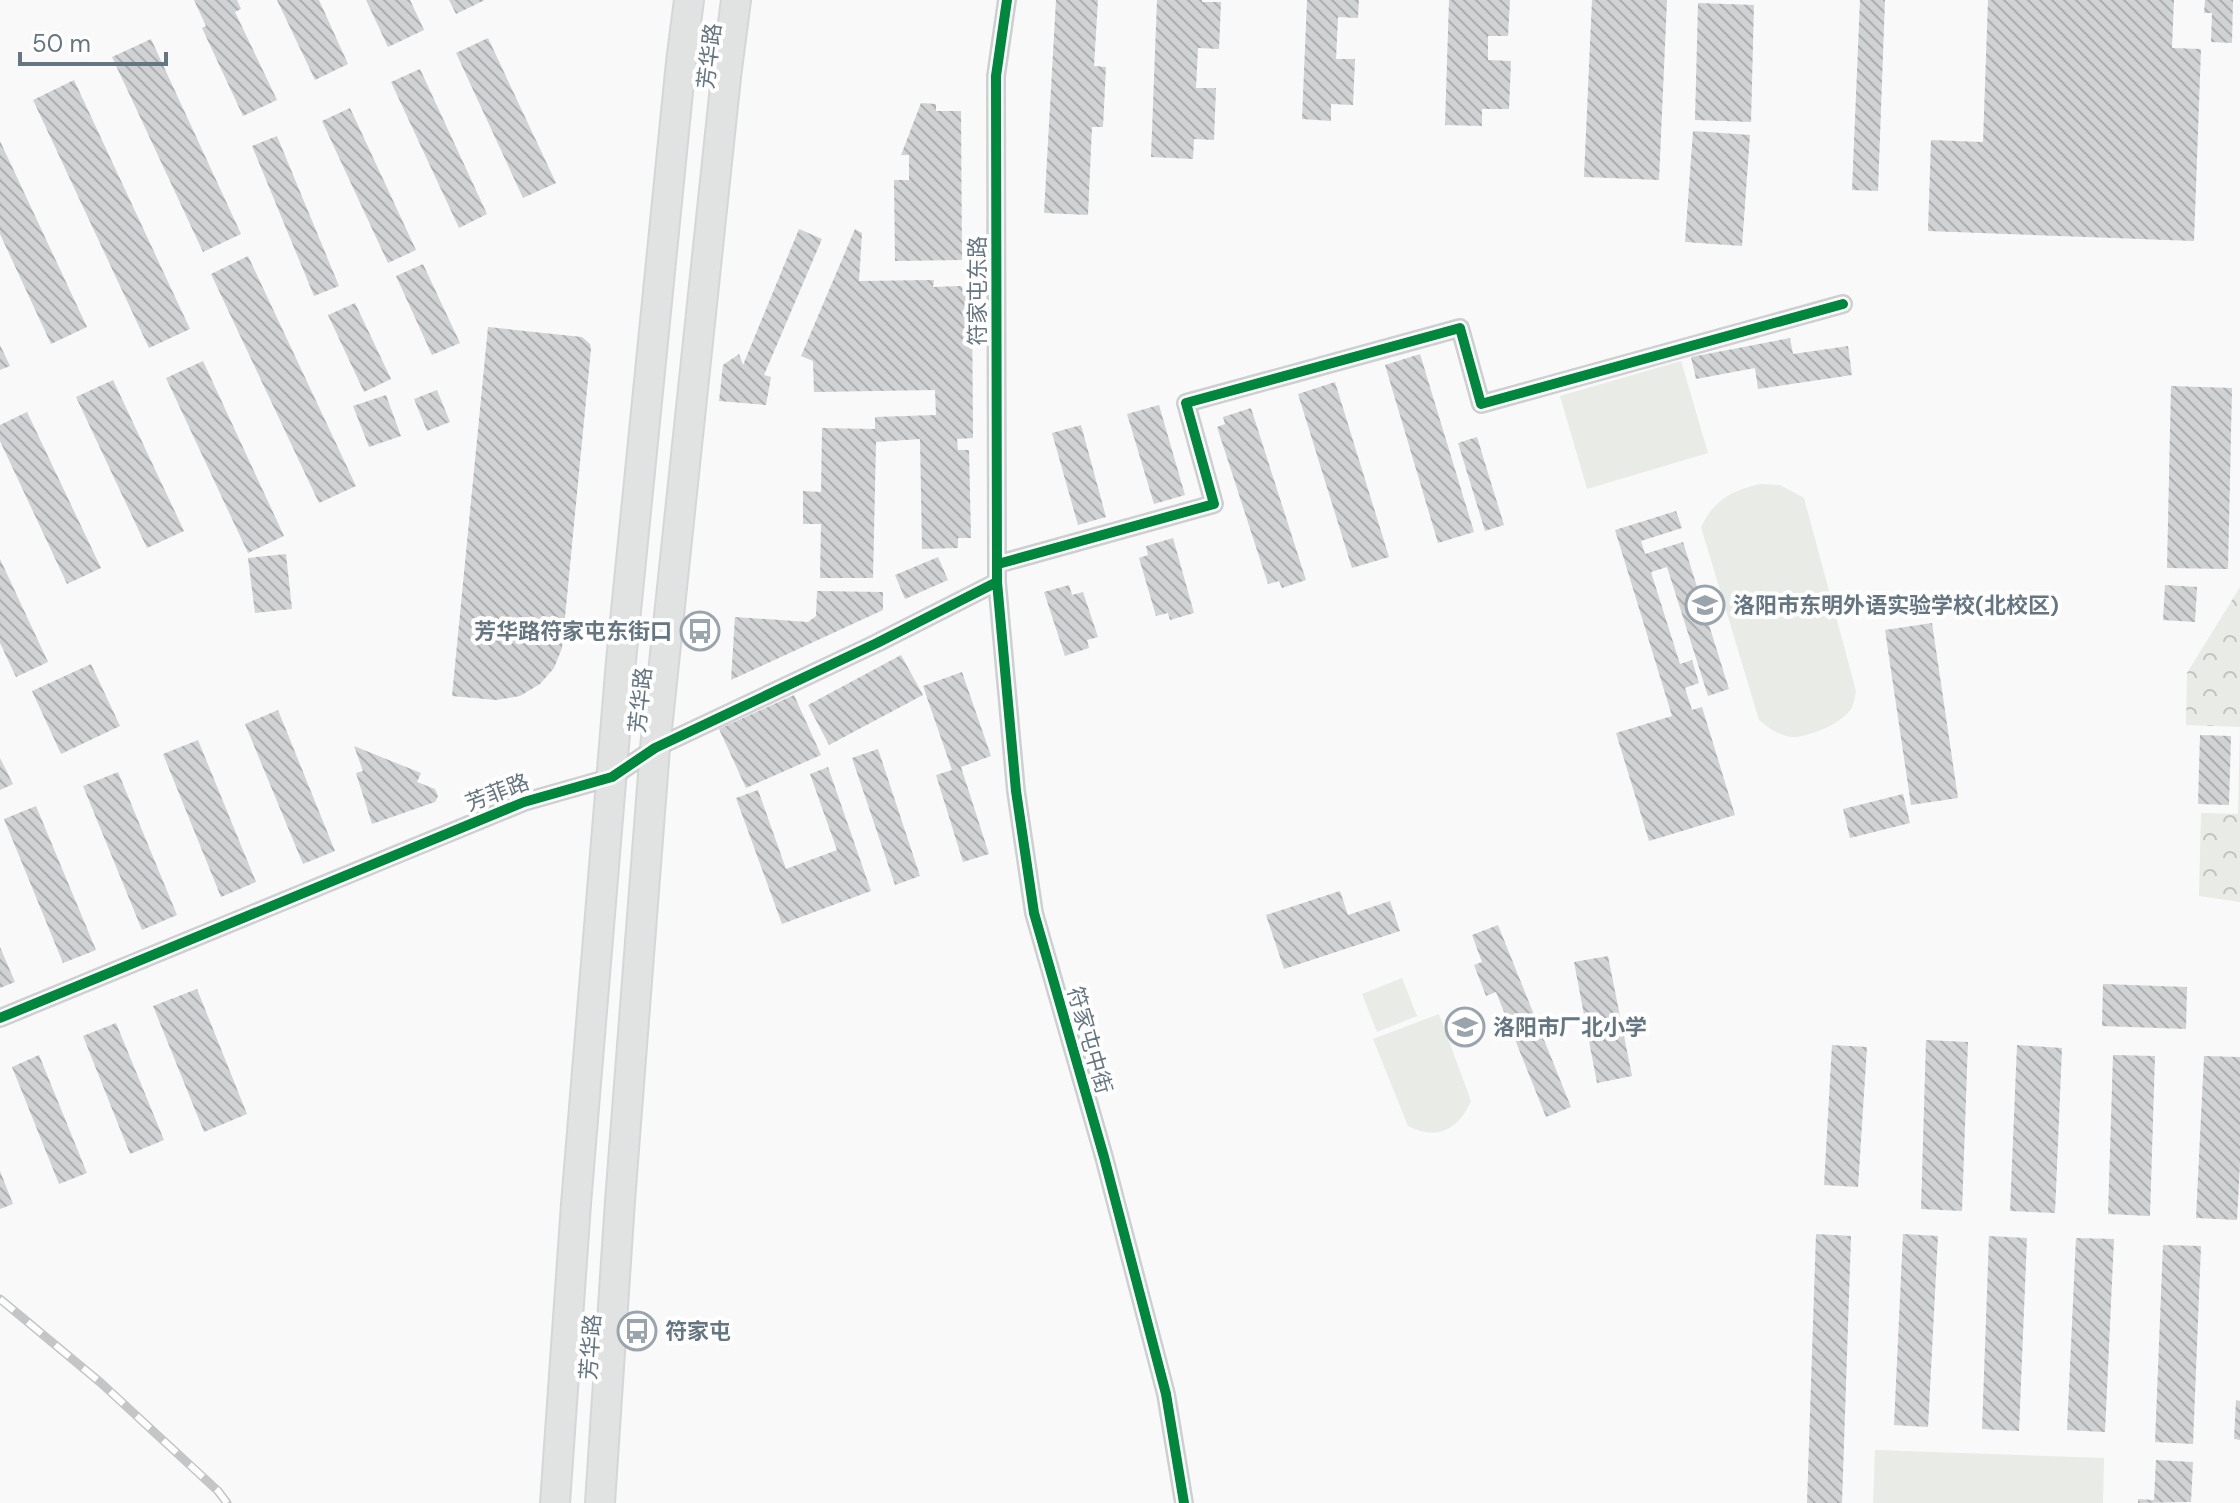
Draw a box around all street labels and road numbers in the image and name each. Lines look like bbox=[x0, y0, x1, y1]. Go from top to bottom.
street label: 芳华路 bbox=[691, 22, 728, 91]
street label: 符家屯东路 bbox=[963, 236, 992, 346]
street label: 芳华路 bbox=[623, 666, 658, 734]
street label: 芳菲路 bbox=[461, 767, 533, 818]
street label: 符家屯中街 bbox=[1060, 983, 1119, 1097]
street label: 芳华路 bbox=[574, 1313, 607, 1381]

